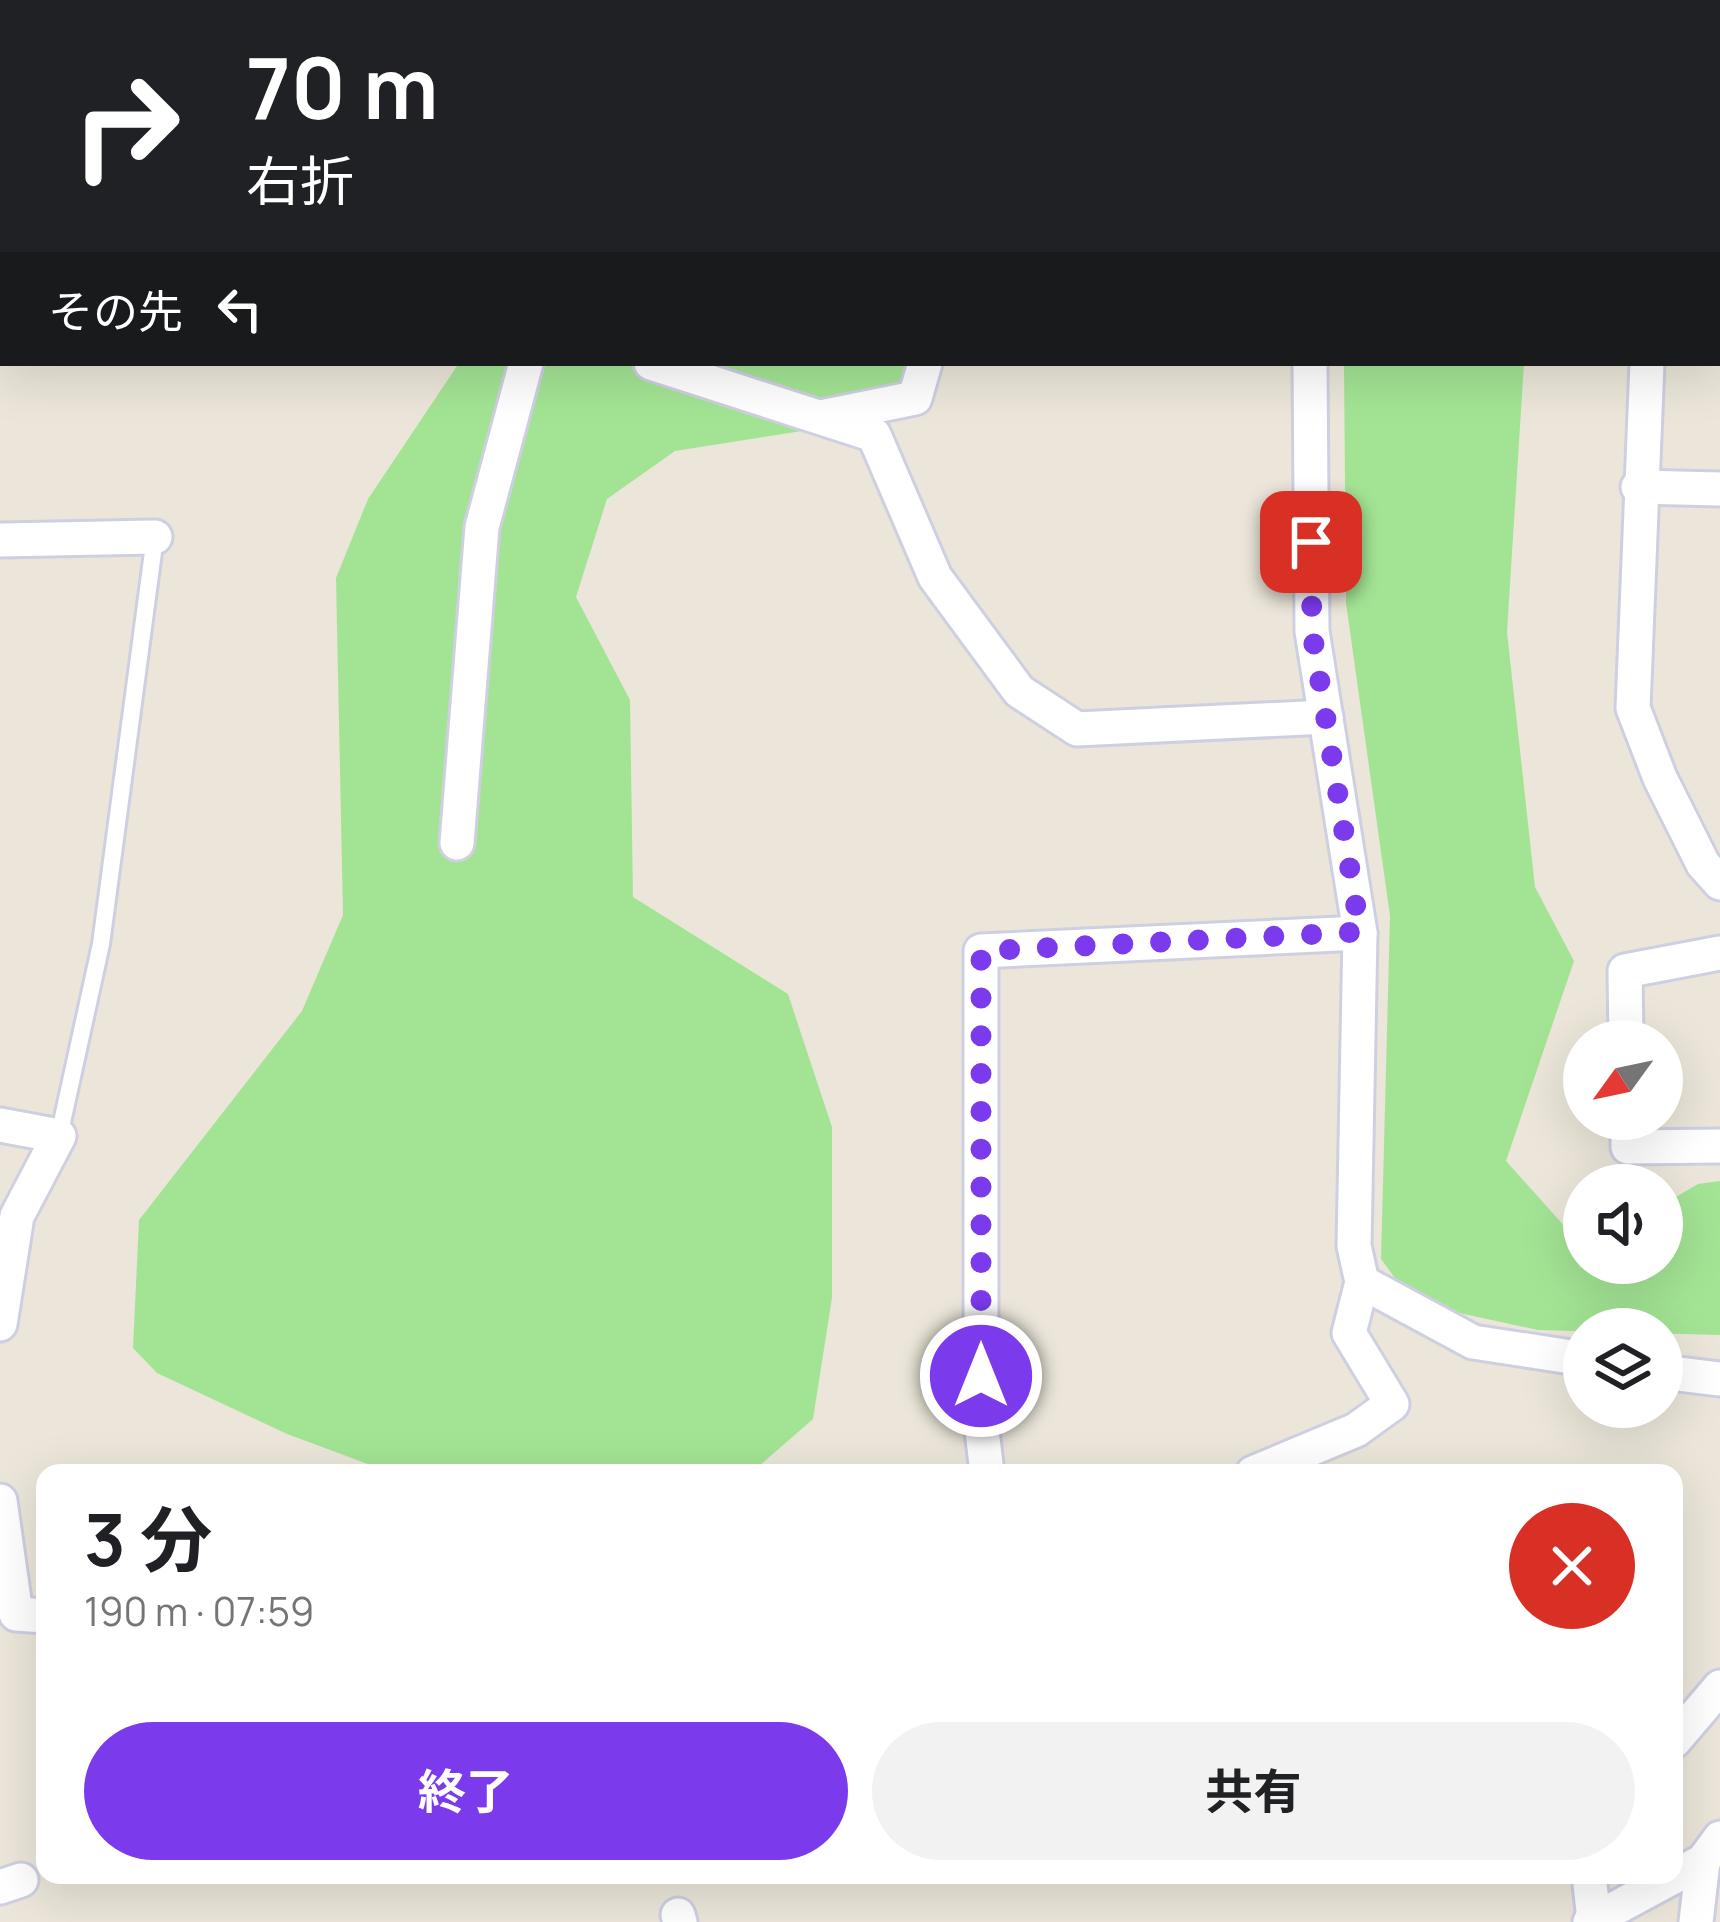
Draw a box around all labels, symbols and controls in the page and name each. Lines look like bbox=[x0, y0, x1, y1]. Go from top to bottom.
text: 70 m bbox=[246, 29, 438, 144]
icon: right bbox=[48, 48, 204, 204]
text: 右折 bbox=[246, 143, 354, 217]
icon: left bbox=[207, 276, 273, 342]
text: その先 bbox=[48, 280, 183, 342]
pin bbox=[1260, 491, 1362, 593]
icon: arrive bbox=[1278, 509, 1344, 575]
north arrow bbox=[1563, 1020, 1683, 1140]
map controls bbox=[1563, 1020, 1683, 1428]
button: sound bbox=[1563, 1164, 1683, 1284]
button: layers bbox=[1563, 1308, 1683, 1428]
position arrow bbox=[918, 1313, 1044, 1439]
text: 3 分 bbox=[84, 1489, 212, 1588]
button: close bbox=[1509, 1503, 1635, 1629]
text: 190 m · 07:59 bbox=[84, 1584, 314, 1638]
button: 終了 bbox=[84, 1722, 848, 1860]
button: 共有 bbox=[872, 1722, 1635, 1860]

